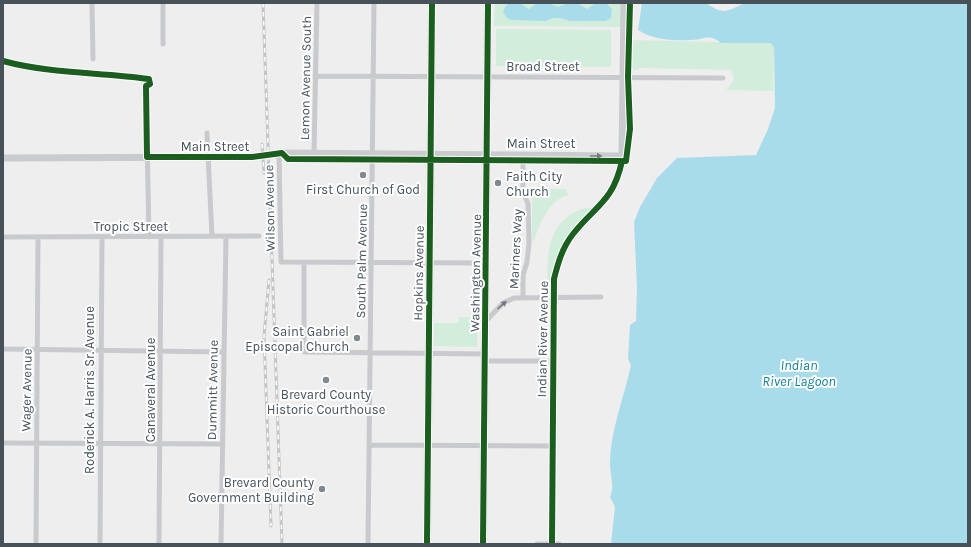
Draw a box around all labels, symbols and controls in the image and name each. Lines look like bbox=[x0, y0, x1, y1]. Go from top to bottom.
street label: Lemon Avenue South bbox=[297, 16, 314, 140]
street label: Broad Street bbox=[506, 59, 580, 74]
street label: Main Street bbox=[507, 136, 575, 151]
street label: Main Street bbox=[181, 139, 249, 154]
one-way arrow bbox=[590, 153, 603, 159]
street label: Wilson Avenue bbox=[261, 164, 278, 252]
place label: Faith City Church bbox=[506, 169, 562, 199]
marker: First Church of God bbox=[358, 170, 368, 180]
marker: Faith City Church bbox=[493, 178, 503, 188]
place label: First Church of God bbox=[306, 182, 420, 197]
street label: South Palm Avenue bbox=[353, 203, 370, 318]
street label: Mariners Way bbox=[506, 209, 525, 290]
street label: Washington Avenue bbox=[467, 214, 484, 332]
street label: Tropic Street bbox=[94, 219, 168, 234]
street label: Hopkins Avenue bbox=[410, 225, 427, 321]
street label: Indian River Avenue bbox=[534, 280, 551, 398]
one-way arrow bbox=[497, 301, 507, 310]
street label: Roderick A. Harris Sr. Avenue bbox=[82, 306, 97, 474]
place label: Saint Gabriel Episcopal Church bbox=[245, 324, 349, 354]
marker: Saint Gabriel Episcopal Church bbox=[352, 333, 362, 343]
street label: Canaveral Avenue bbox=[143, 337, 158, 442]
street label: Dummitt Avenue bbox=[204, 339, 221, 440]
street label: Wager Avenue bbox=[18, 348, 35, 432]
water label: Indian River Lagoon bbox=[762, 357, 836, 390]
marker: Brevard County Historic Courthouse bbox=[321, 375, 331, 385]
place label: Brevard County Historic Courthouse bbox=[267, 387, 386, 417]
place label: Brevard County Government Building bbox=[188, 475, 315, 505]
marker: Brevard County Government Building bbox=[317, 484, 327, 494]

